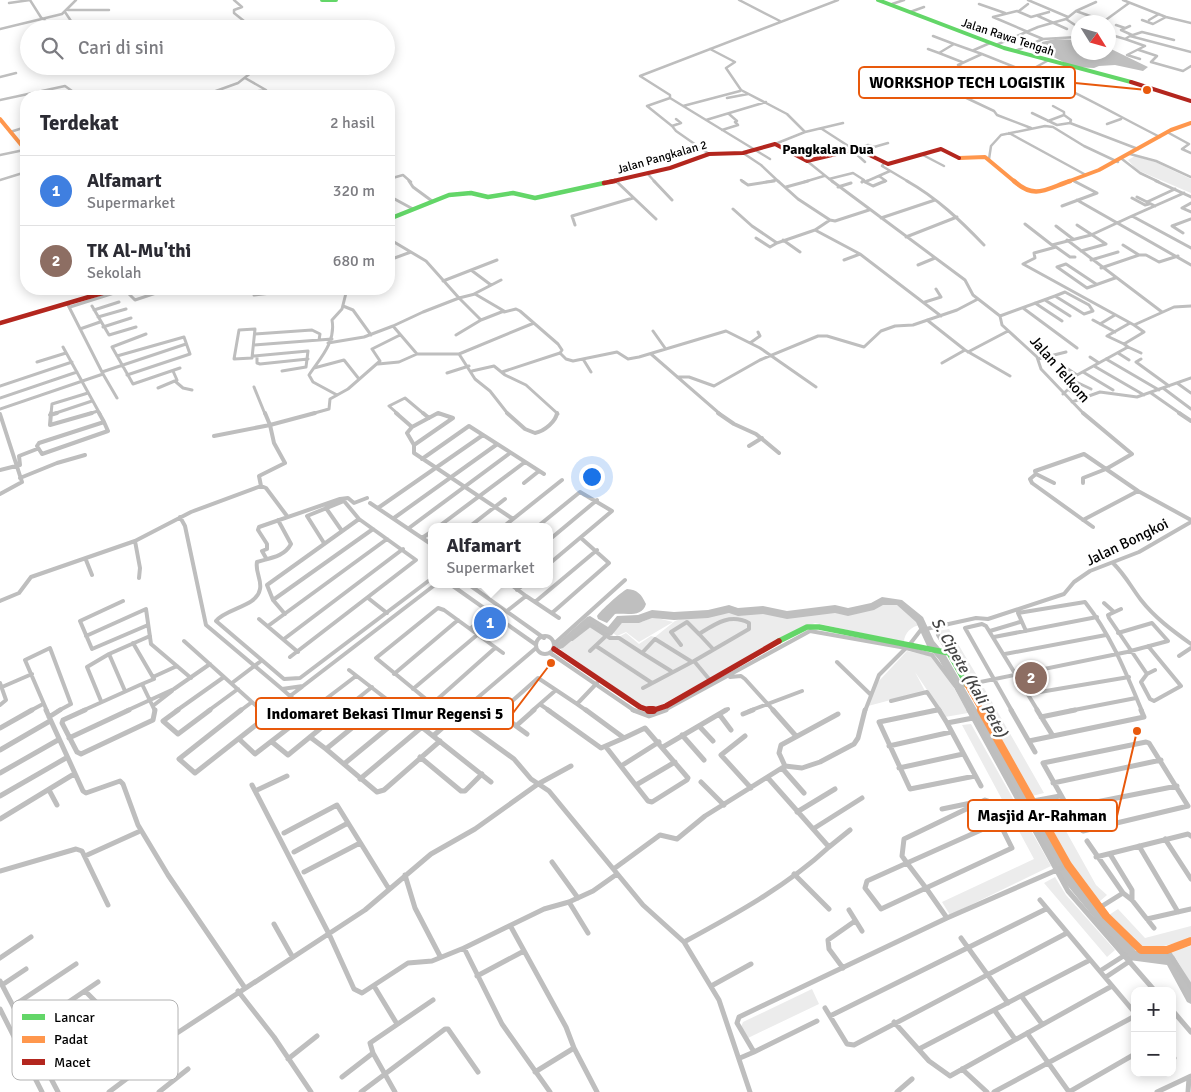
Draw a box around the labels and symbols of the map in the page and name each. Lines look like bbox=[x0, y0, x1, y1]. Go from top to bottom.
street label: Jalan Rawa Tengah bbox=[960, 15, 1056, 60]
north arrow bbox=[1071, 15, 1116, 60]
callout: WORKSHOP TECH LOGISTIK bbox=[859, 67, 1075, 98]
text: WORKSHOP TECH LOGISTIK bbox=[869, 73, 1065, 93]
street label: Jalan Pangkalan 2 bbox=[615, 137, 709, 177]
district label: Pangkalan Dua bbox=[782, 141, 874, 158]
street label: Jalan Telkom bbox=[1026, 332, 1094, 406]
your location bbox=[579, 464, 605, 490]
street label: Jalan Bongkoi bbox=[1083, 514, 1171, 570]
pin: 1 bbox=[474, 604, 506, 642]
water label: S. Cipete (Kali Pete) bbox=[927, 614, 1012, 742]
pin: 2 bbox=[1015, 659, 1047, 697]
callout: Indomaret Bekasi TImur Regensi 5 bbox=[256, 698, 513, 729]
text: Indomaret Bekasi TImur Regensi 5 bbox=[267, 704, 503, 724]
callout: Masjid Ar-Rahman bbox=[968, 800, 1117, 831]
text: Masjid Ar-Rahman bbox=[977, 806, 1107, 826]
legend bbox=[12, 1000, 178, 1080]
text: Lancar bbox=[54, 1009, 96, 1026]
text: Padat bbox=[54, 1031, 88, 1048]
text: Macet bbox=[54, 1054, 91, 1071]

